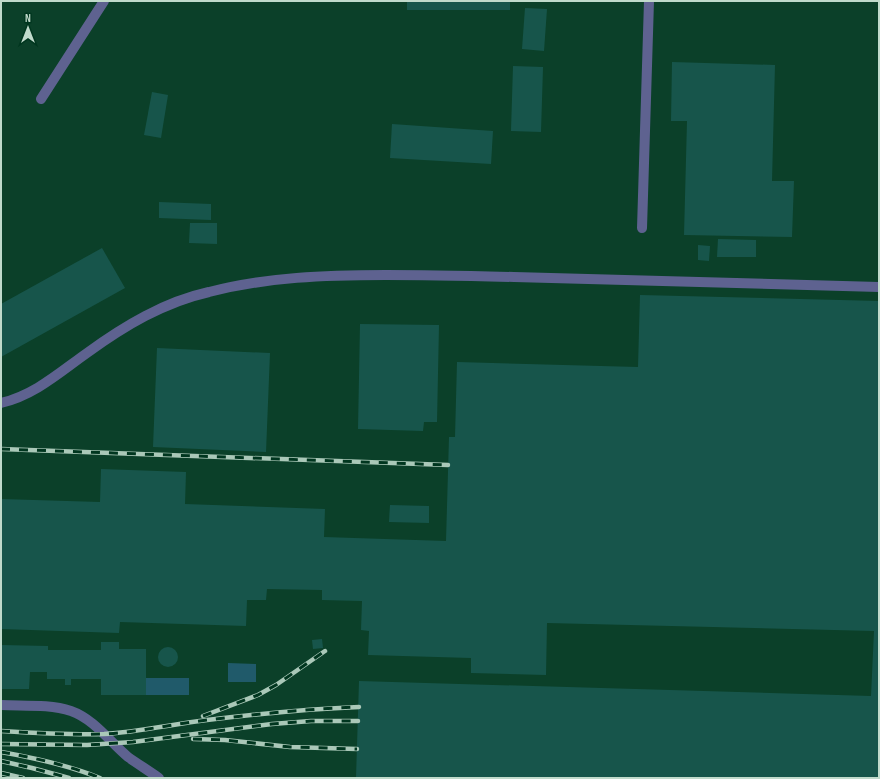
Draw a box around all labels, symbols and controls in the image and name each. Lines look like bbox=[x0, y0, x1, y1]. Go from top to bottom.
north arrow bbox=[8, 8, 48, 48]
text: N bbox=[25, 12, 31, 25]

